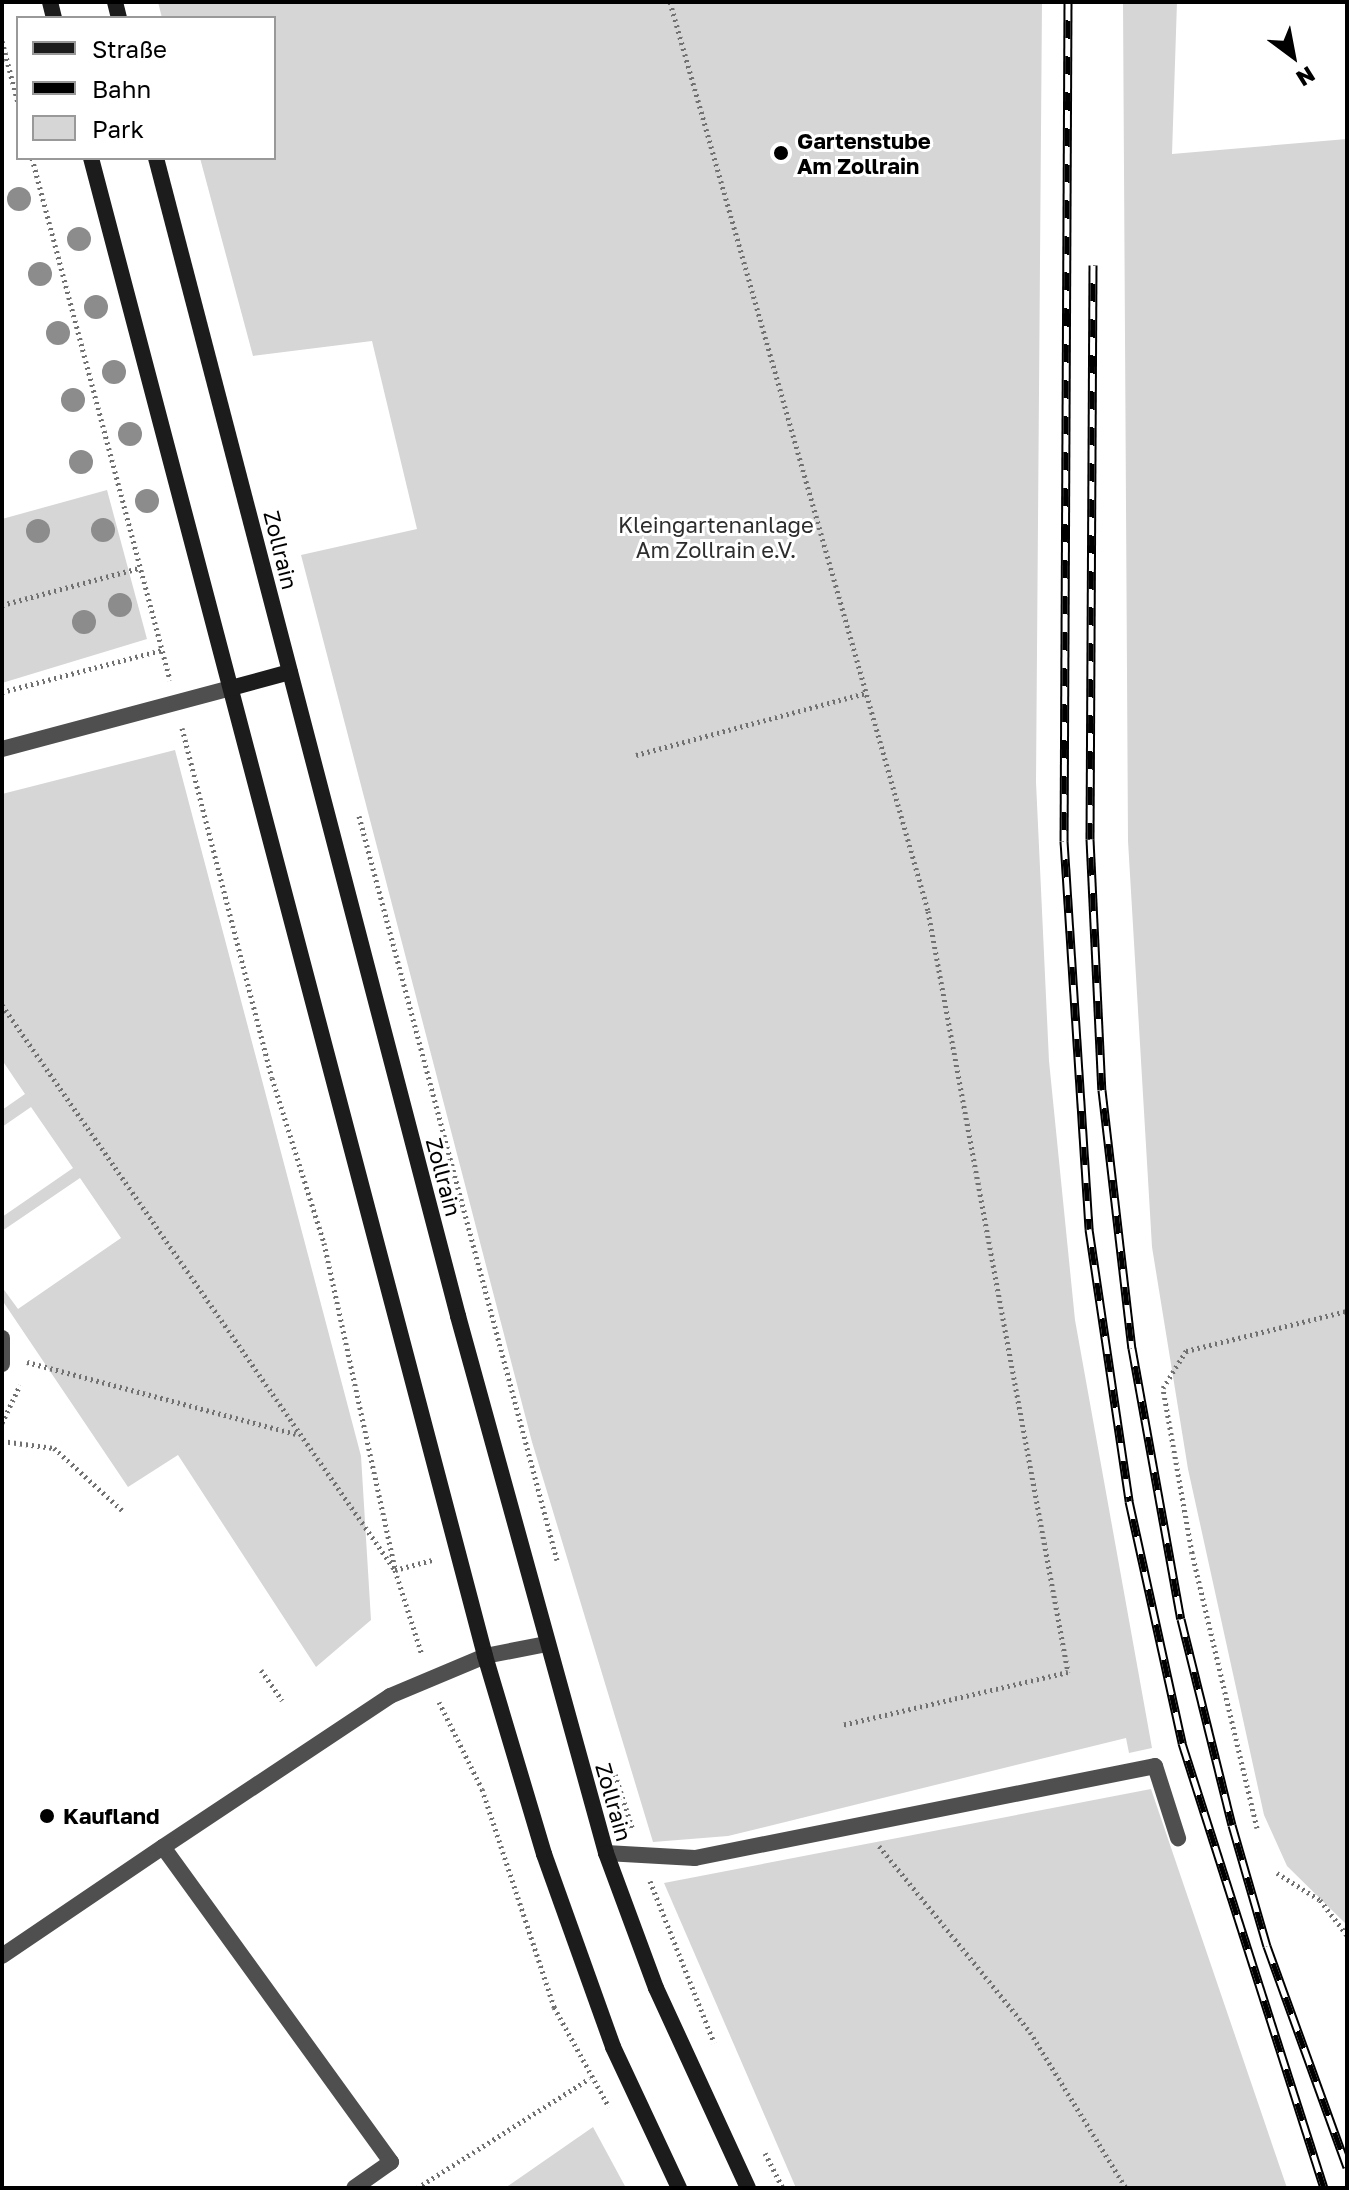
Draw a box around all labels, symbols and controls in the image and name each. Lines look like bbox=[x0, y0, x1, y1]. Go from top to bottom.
legend bbox=[16, 16, 276, 160]
north arrow bbox=[1253, 16, 1333, 96]
text: Straße bbox=[92, 34, 167, 63]
text: N bbox=[1292, 61, 1320, 93]
text: Bahn bbox=[92, 74, 151, 103]
text: Park bbox=[92, 114, 144, 143]
place label: Gartenstube Am Zollrain bbox=[797, 127, 931, 178]
marker: Gartenstube Am Zollrain bbox=[772, 144, 790, 162]
street label: Zollrain bbox=[258, 508, 304, 592]
park label: Kleingartenanlage Am Zollrain e.V. bbox=[618, 511, 814, 562]
street label: Zollrain bbox=[421, 1135, 467, 1219]
street label: Zollrain bbox=[590, 1760, 638, 1844]
place label: Kaufland bbox=[63, 1803, 160, 1829]
marker: Kaufland bbox=[38, 1807, 56, 1825]

